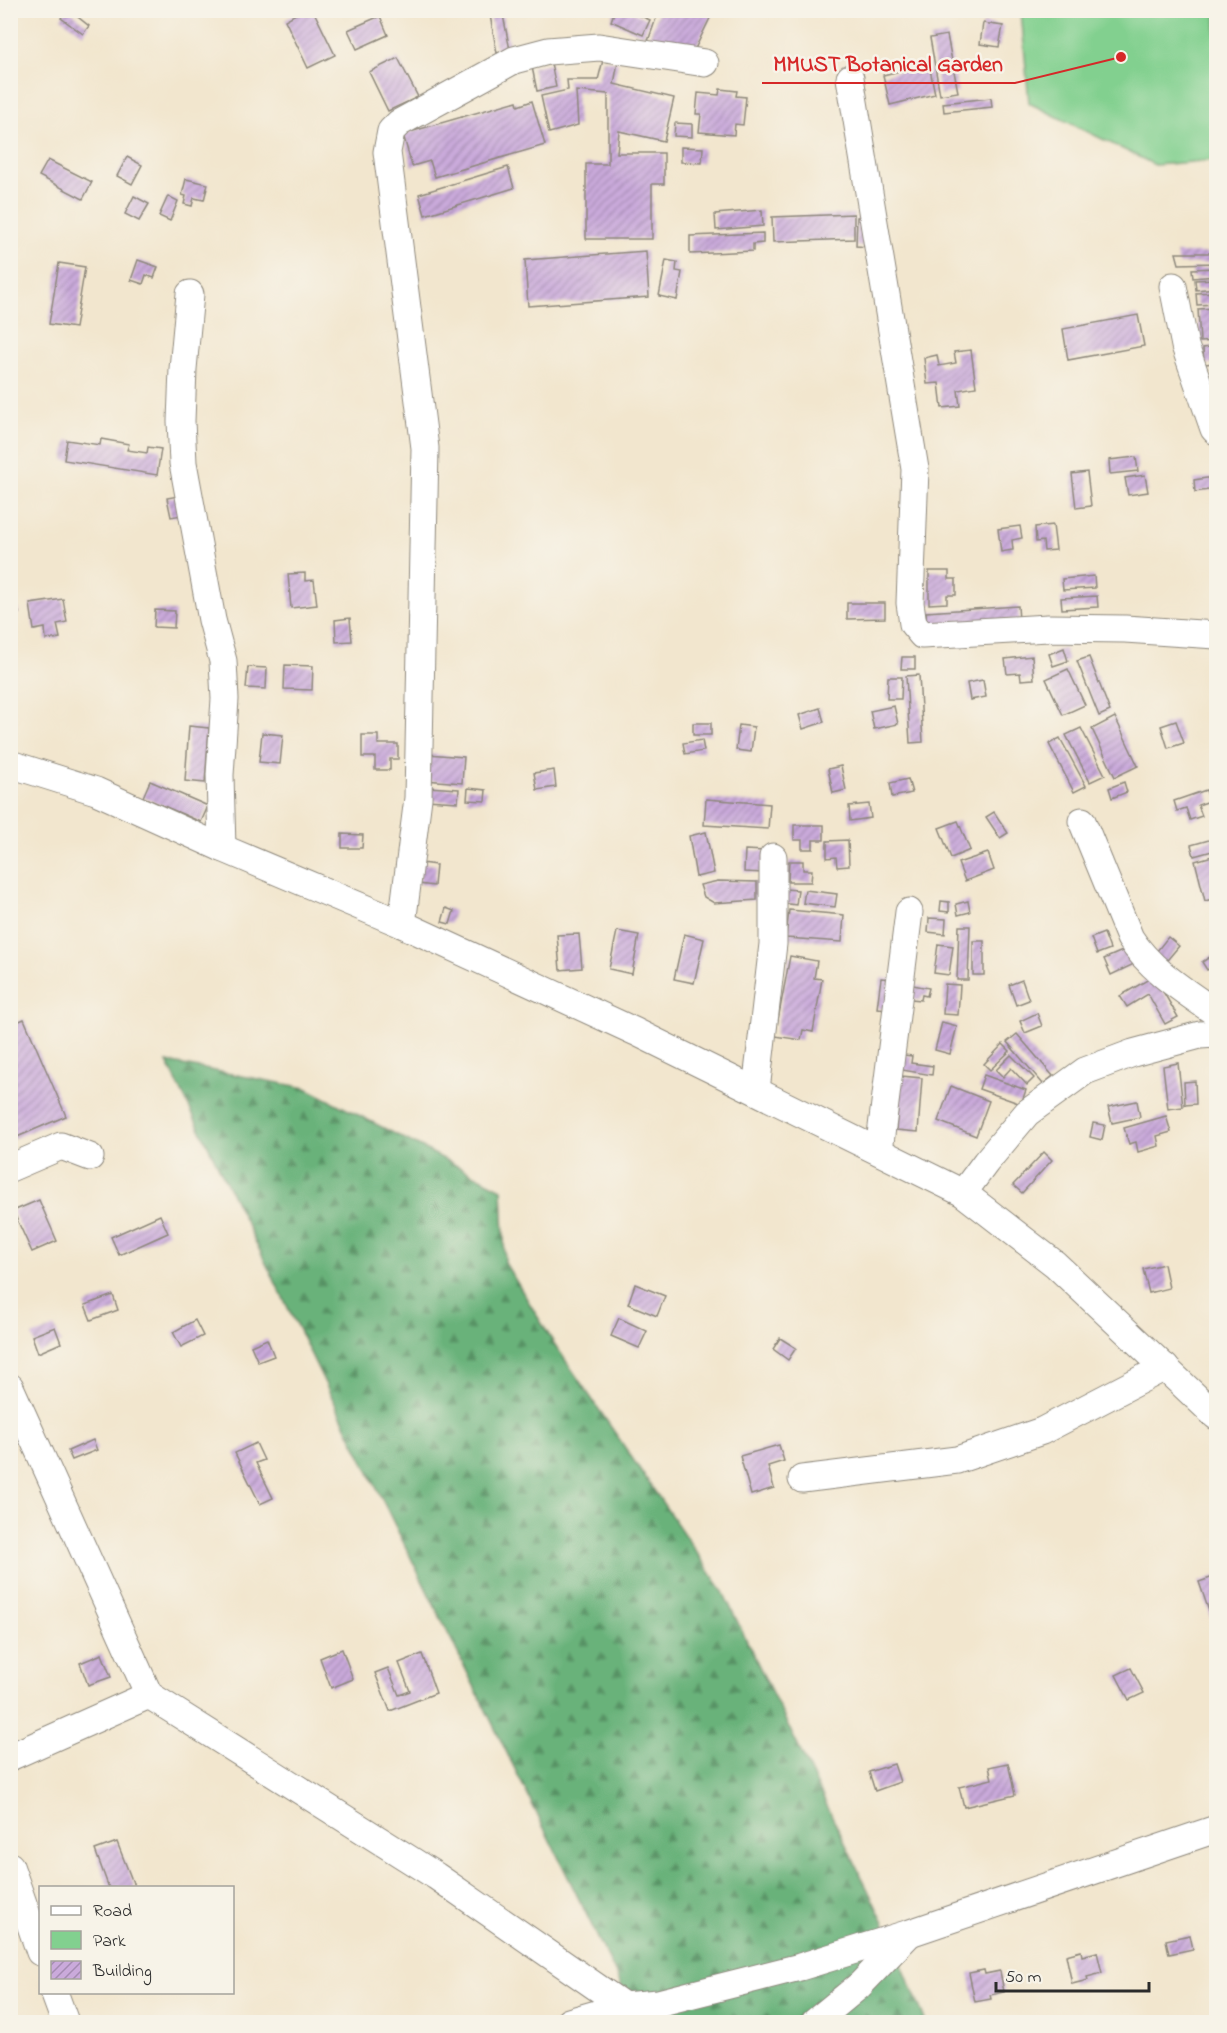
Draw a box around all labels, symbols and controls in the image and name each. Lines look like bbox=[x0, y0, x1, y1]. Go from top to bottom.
callout: MMUST Botanical Garden bbox=[762, 43, 1015, 83]
text: MMUST Botanical Garden bbox=[773, 50, 1003, 82]
legend bbox=[39, 1886, 234, 1994]
text: Road bbox=[93, 1899, 132, 1925]
text: Park bbox=[93, 1929, 126, 1955]
scale bar bbox=[996, 1955, 1149, 1993]
text: Building bbox=[92, 1959, 152, 1986]
text: 50 m bbox=[1005, 1965, 1042, 1991]

